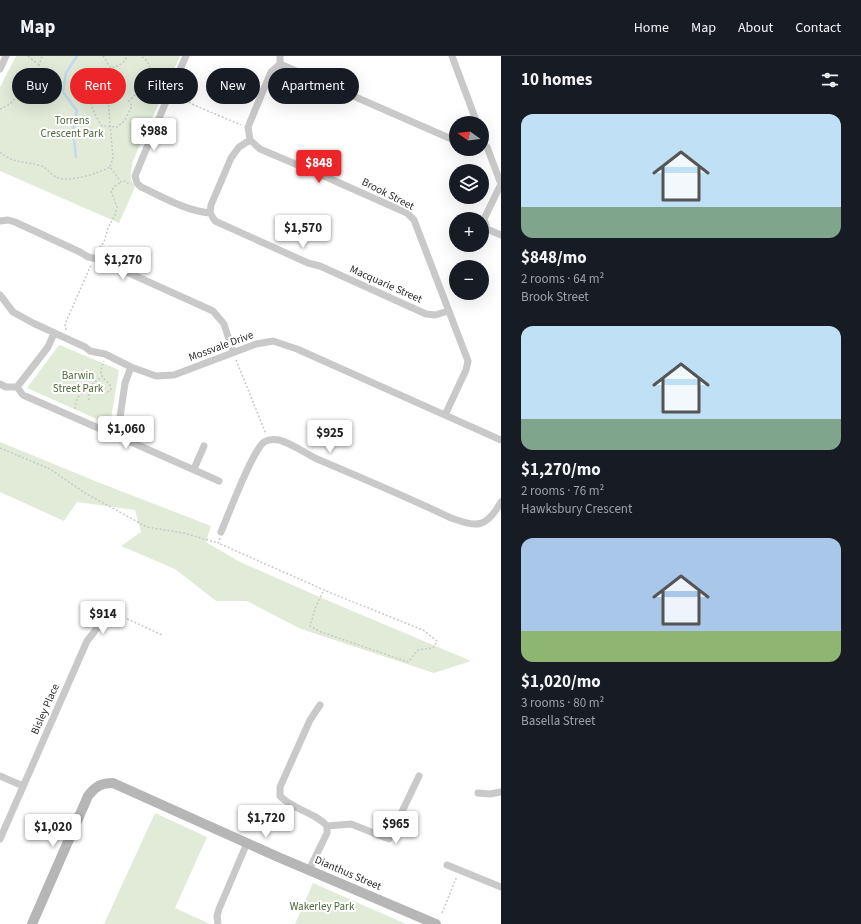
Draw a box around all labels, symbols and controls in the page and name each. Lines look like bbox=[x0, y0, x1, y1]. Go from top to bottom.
text: Map bbox=[20, 14, 55, 41]
text: Home bbox=[634, 18, 669, 38]
text: Map bbox=[691, 18, 716, 38]
text: About bbox=[738, 18, 773, 38]
text: Contact bbox=[795, 18, 841, 38]
chip: Buy bbox=[12, 68, 62, 104]
chip: Rent bbox=[70, 68, 126, 104]
chip: Filters bbox=[134, 68, 198, 104]
chip: New bbox=[206, 68, 260, 104]
chip: Apartment bbox=[268, 68, 359, 104]
text: 10 homes bbox=[521, 68, 592, 92]
icon: filters bbox=[819, 69, 841, 91]
park label: Torrens Crescent Park bbox=[41, 113, 104, 141]
north arrow bbox=[449, 116, 489, 156]
map controls bbox=[449, 116, 489, 300]
pin: $988 bbox=[130, 118, 178, 152]
text: $988 bbox=[140, 122, 168, 140]
icon: home bbox=[645, 140, 717, 212]
pin: $848 bbox=[295, 150, 343, 184]
text: $848 bbox=[305, 154, 333, 172]
button: layers bbox=[449, 164, 489, 204]
street label: Brook Street bbox=[359, 174, 417, 214]
button: + bbox=[449, 212, 489, 252]
pin: $1,570 bbox=[270, 215, 336, 249]
text: $1,570 bbox=[284, 219, 322, 237]
text: $848/mo bbox=[521, 246, 587, 270]
pin: $1,270 bbox=[90, 247, 156, 281]
text: $1,270 bbox=[104, 251, 142, 269]
button: − bbox=[449, 260, 489, 300]
street label: Macquarie Street bbox=[347, 261, 425, 307]
text: 2 rooms · 64 m² bbox=[521, 270, 604, 288]
text: Brook Street bbox=[521, 288, 589, 306]
street label: Mossvale Drive bbox=[187, 327, 256, 365]
icon: home bbox=[645, 352, 717, 424]
park label: Barwin Street Park bbox=[53, 368, 104, 396]
pin: $1,060 bbox=[93, 416, 159, 450]
text: $1,060 bbox=[107, 420, 145, 438]
pin: $925 bbox=[306, 420, 354, 454]
text: $925 bbox=[316, 424, 344, 442]
text: $1,270/mo bbox=[521, 458, 601, 482]
text: 2 rooms · 76 m² bbox=[521, 482, 604, 500]
text: Hawksbury Crescent bbox=[521, 500, 632, 518]
icon: home bbox=[645, 564, 717, 636]
pin: $914 bbox=[79, 601, 127, 635]
text: $914 bbox=[89, 605, 117, 623]
text: $1,020/mo bbox=[521, 670, 601, 694]
street label: Bisley Place bbox=[27, 681, 63, 737]
text: 3 rooms · 80 m² bbox=[521, 694, 604, 712]
text: Basella Street bbox=[521, 712, 595, 730]
pin: $1,720 bbox=[233, 805, 299, 839]
text: $1,720 bbox=[247, 809, 285, 827]
pin: $965 bbox=[372, 811, 420, 845]
pin: $1,020 bbox=[20, 814, 86, 848]
text: $965 bbox=[382, 815, 410, 833]
text: $1,020 bbox=[34, 818, 72, 836]
street label: Dianthus Street bbox=[312, 852, 384, 894]
park label: Wakerley Park bbox=[290, 899, 355, 914]

